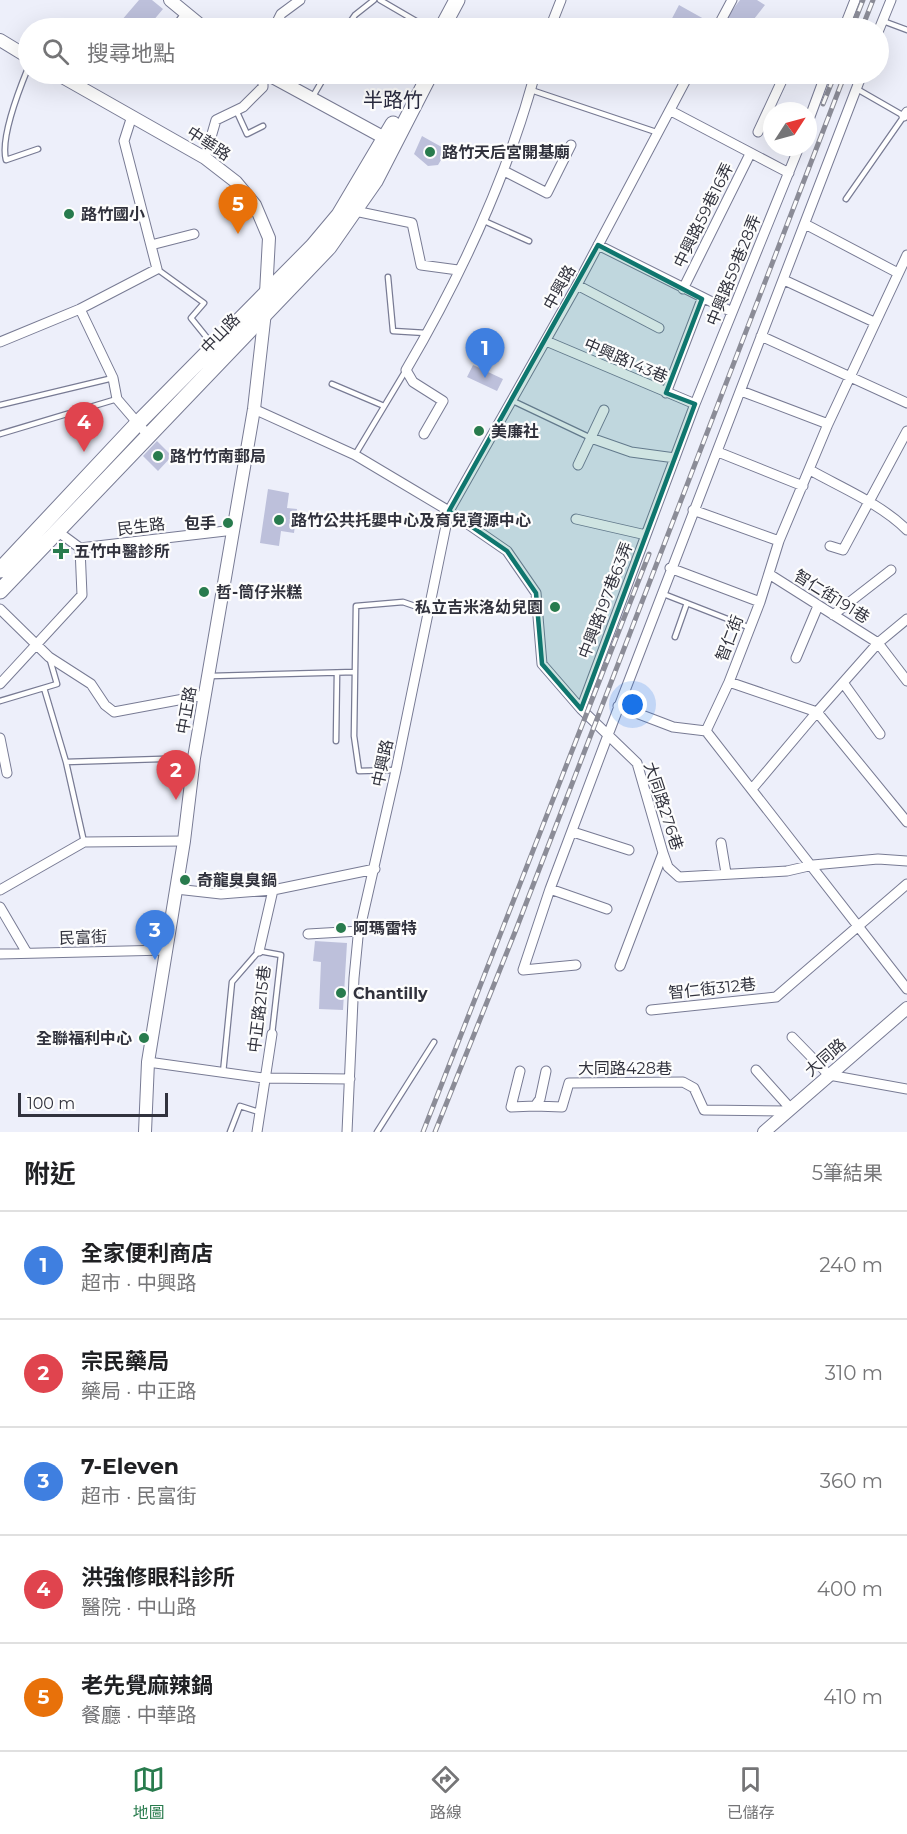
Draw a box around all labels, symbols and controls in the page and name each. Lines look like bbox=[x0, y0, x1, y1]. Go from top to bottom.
search box bbox=[18, 18, 889, 84]
icon: search bbox=[39, 35, 72, 68]
text: 搜尋地點 bbox=[87, 40, 175, 67]
district label: 半路竹 bbox=[363, 88, 423, 112]
north arrow bbox=[763, 102, 817, 156]
street label: 中華路 bbox=[183, 122, 234, 164]
place label: 路竹天后宮開基廟 bbox=[442, 143, 570, 162]
marker: 路竹天后宮開基廟 bbox=[423, 145, 437, 159]
street label: 中興路59巷16弄 bbox=[670, 160, 737, 271]
pin: 5 bbox=[218, 184, 258, 234]
place label: 路竹國小 bbox=[81, 205, 145, 224]
marker: 路竹國小 bbox=[62, 207, 76, 221]
street label: 中興路59巷28弄 bbox=[703, 212, 764, 329]
street label: 中興路 bbox=[539, 262, 579, 313]
street label: 中山路 bbox=[197, 309, 244, 357]
pin: 1 bbox=[466, 328, 504, 378]
street label: 中興路143巷 bbox=[581, 334, 671, 387]
pin: 4 bbox=[64, 402, 104, 452]
place label: 美廉社 bbox=[491, 422, 539, 441]
marker: 美廉社 bbox=[472, 424, 486, 438]
place label: 路竹竹南郵局 bbox=[170, 447, 266, 466]
marker: 路竹竹南郵局 bbox=[151, 449, 165, 463]
place label: 路竹公共托嬰中心及育兒資源中心 bbox=[291, 511, 531, 530]
marker: 路竹公共托嬰中心及育兒資源中心 bbox=[272, 513, 286, 527]
street label: 民生路 bbox=[116, 514, 166, 539]
place label: 包手 bbox=[184, 514, 216, 533]
marker: 包手 bbox=[221, 516, 235, 530]
street label: 中興路197巷63弄 bbox=[574, 539, 636, 661]
marker: 五竹中醫診所 bbox=[52, 542, 70, 560]
place label: 五竹中醫診所 bbox=[74, 542, 170, 561]
street label: 智仁街191巷 bbox=[791, 566, 873, 627]
place label: 哲-筒仔米糕 bbox=[216, 583, 302, 602]
marker: 哲-筒仔米糕 bbox=[197, 585, 211, 599]
place label: 私立吉米洛幼兒園 bbox=[415, 598, 543, 617]
marker: 私立吉米洛幼兒園 bbox=[548, 600, 562, 614]
street label: 智仁街 bbox=[712, 612, 747, 664]
street label: 中正路 bbox=[173, 685, 200, 735]
your location bbox=[618, 690, 647, 719]
street label: 中興路 bbox=[368, 738, 397, 789]
pin: 2 bbox=[156, 750, 195, 800]
street label: 大同路276巷 bbox=[640, 760, 687, 853]
place label: 奇龍臭臭鍋 bbox=[197, 871, 277, 890]
marker: 奇龍臭臭鍋 bbox=[178, 873, 192, 887]
pin: 3 bbox=[136, 910, 174, 960]
place label: 阿瑪雷特 bbox=[353, 919, 417, 938]
marker: 阿瑪雷特 bbox=[334, 921, 348, 935]
street label: 民富街 bbox=[59, 927, 107, 948]
street label: 中正路215巷 bbox=[245, 964, 274, 1054]
street label: 智仁街312巷 bbox=[667, 974, 757, 1003]
place label: Chantilly bbox=[353, 984, 428, 1003]
marker: Chantilly bbox=[334, 986, 348, 1000]
place label: 全聯福利中心 bbox=[36, 1029, 132, 1048]
marker: 全聯福利中心 bbox=[137, 1031, 151, 1045]
street label: 大同路 bbox=[801, 1034, 850, 1080]
street label: 大同路428巷 bbox=[578, 1059, 672, 1078]
scale bar bbox=[18, 1090, 168, 1118]
text: 100 m bbox=[27, 1094, 75, 1113]
text: 附近 bbox=[24, 1158, 76, 1190]
text: 5筆結果 bbox=[812, 1161, 883, 1185]
text: 全家便利商店 bbox=[81, 1240, 213, 1267]
text: 1 bbox=[40, 1253, 47, 1277]
text: 240 m bbox=[819, 1253, 883, 1277]
text: 超市 · 中興路 bbox=[81, 1271, 197, 1295]
text: 宗民藥局 bbox=[81, 1348, 169, 1375]
text: 2 bbox=[38, 1361, 49, 1385]
text: 310 m bbox=[825, 1361, 883, 1385]
text: 藥局 · 中正路 bbox=[81, 1379, 197, 1403]
text: 7-Eleven bbox=[81, 1453, 179, 1480]
text: 3 bbox=[38, 1469, 49, 1493]
text: 360 m bbox=[820, 1469, 883, 1493]
text: 超市 · 民富街 bbox=[81, 1484, 197, 1508]
text: 洪強修眼科診所 bbox=[81, 1564, 235, 1591]
text: 4 bbox=[37, 1577, 50, 1601]
text: 400 m bbox=[817, 1577, 883, 1601]
text: 醫院 · 中山路 bbox=[81, 1595, 197, 1619]
text: 老先覺麻辣鍋 bbox=[81, 1672, 213, 1699]
text: 5 bbox=[38, 1685, 49, 1709]
text: 410 m bbox=[823, 1685, 883, 1709]
text: 餐廳 · 中華路 bbox=[81, 1703, 197, 1727]
tab: 地圖 bbox=[132, 1763, 165, 1823]
tab: 路線 bbox=[429, 1763, 462, 1823]
tab: 已儲存 bbox=[727, 1763, 775, 1823]

